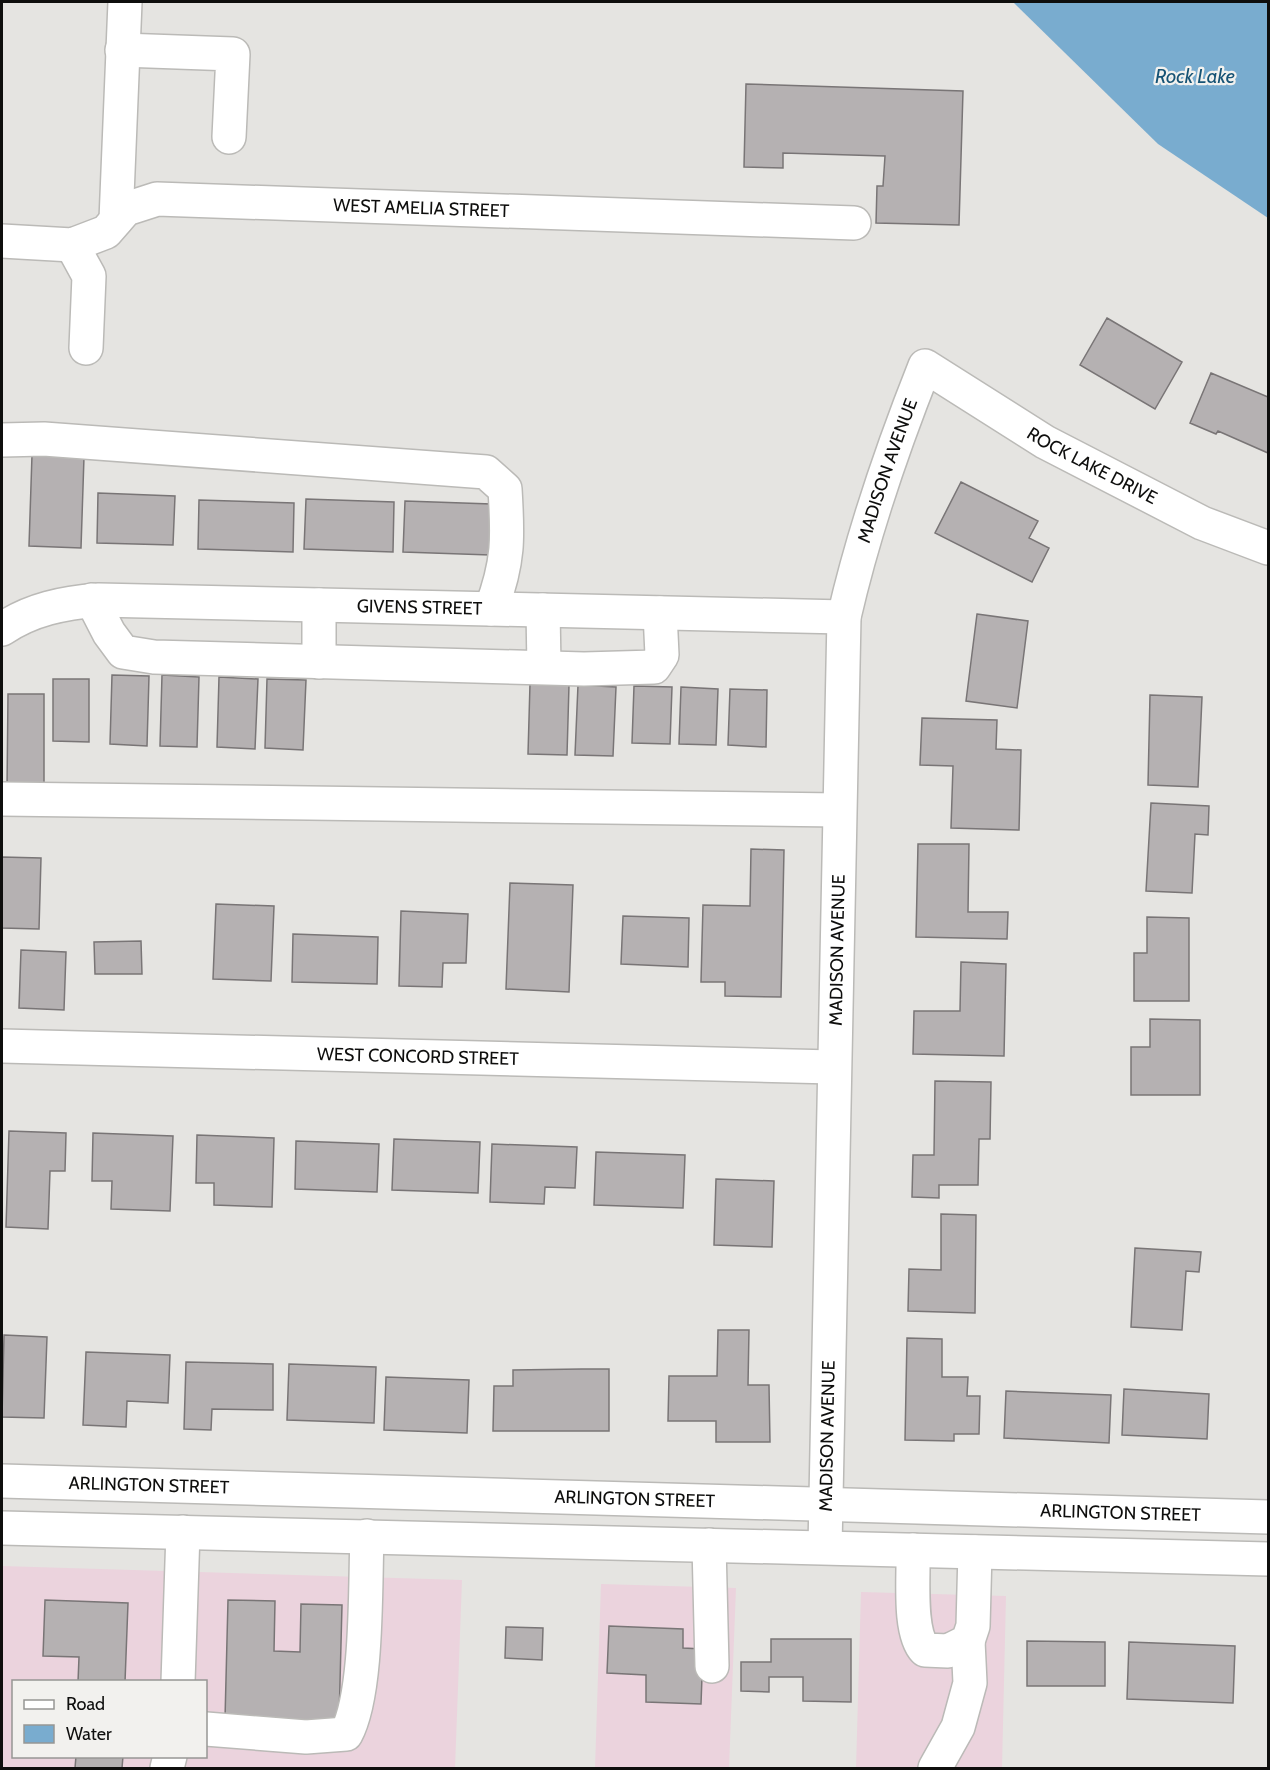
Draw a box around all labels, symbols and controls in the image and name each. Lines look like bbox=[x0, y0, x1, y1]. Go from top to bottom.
water label: Rock Lake bbox=[1155, 64, 1235, 88]
street label: WEST AMELIA STREET bbox=[333, 194, 510, 222]
street label: MADISON AVENUE bbox=[853, 395, 922, 545]
street label: ROCK LAKE DRIVE bbox=[1023, 422, 1161, 509]
street label: GIVENS STREET bbox=[357, 595, 483, 620]
street label: MADISON AVENUE bbox=[825, 874, 850, 1026]
street label: WEST CONCORD STREET bbox=[317, 1043, 519, 1070]
street label: MADISON AVENUE bbox=[815, 1360, 840, 1512]
street label: ARLINGTON STREET bbox=[68, 1472, 230, 1498]
street label: ARLINGTON STREET bbox=[554, 1486, 716, 1512]
street label: ARLINGTON STREET bbox=[1040, 1500, 1202, 1526]
legend bbox=[12, 1680, 207, 1758]
text: Road bbox=[66, 1693, 105, 1715]
text: Water bbox=[66, 1723, 112, 1745]

